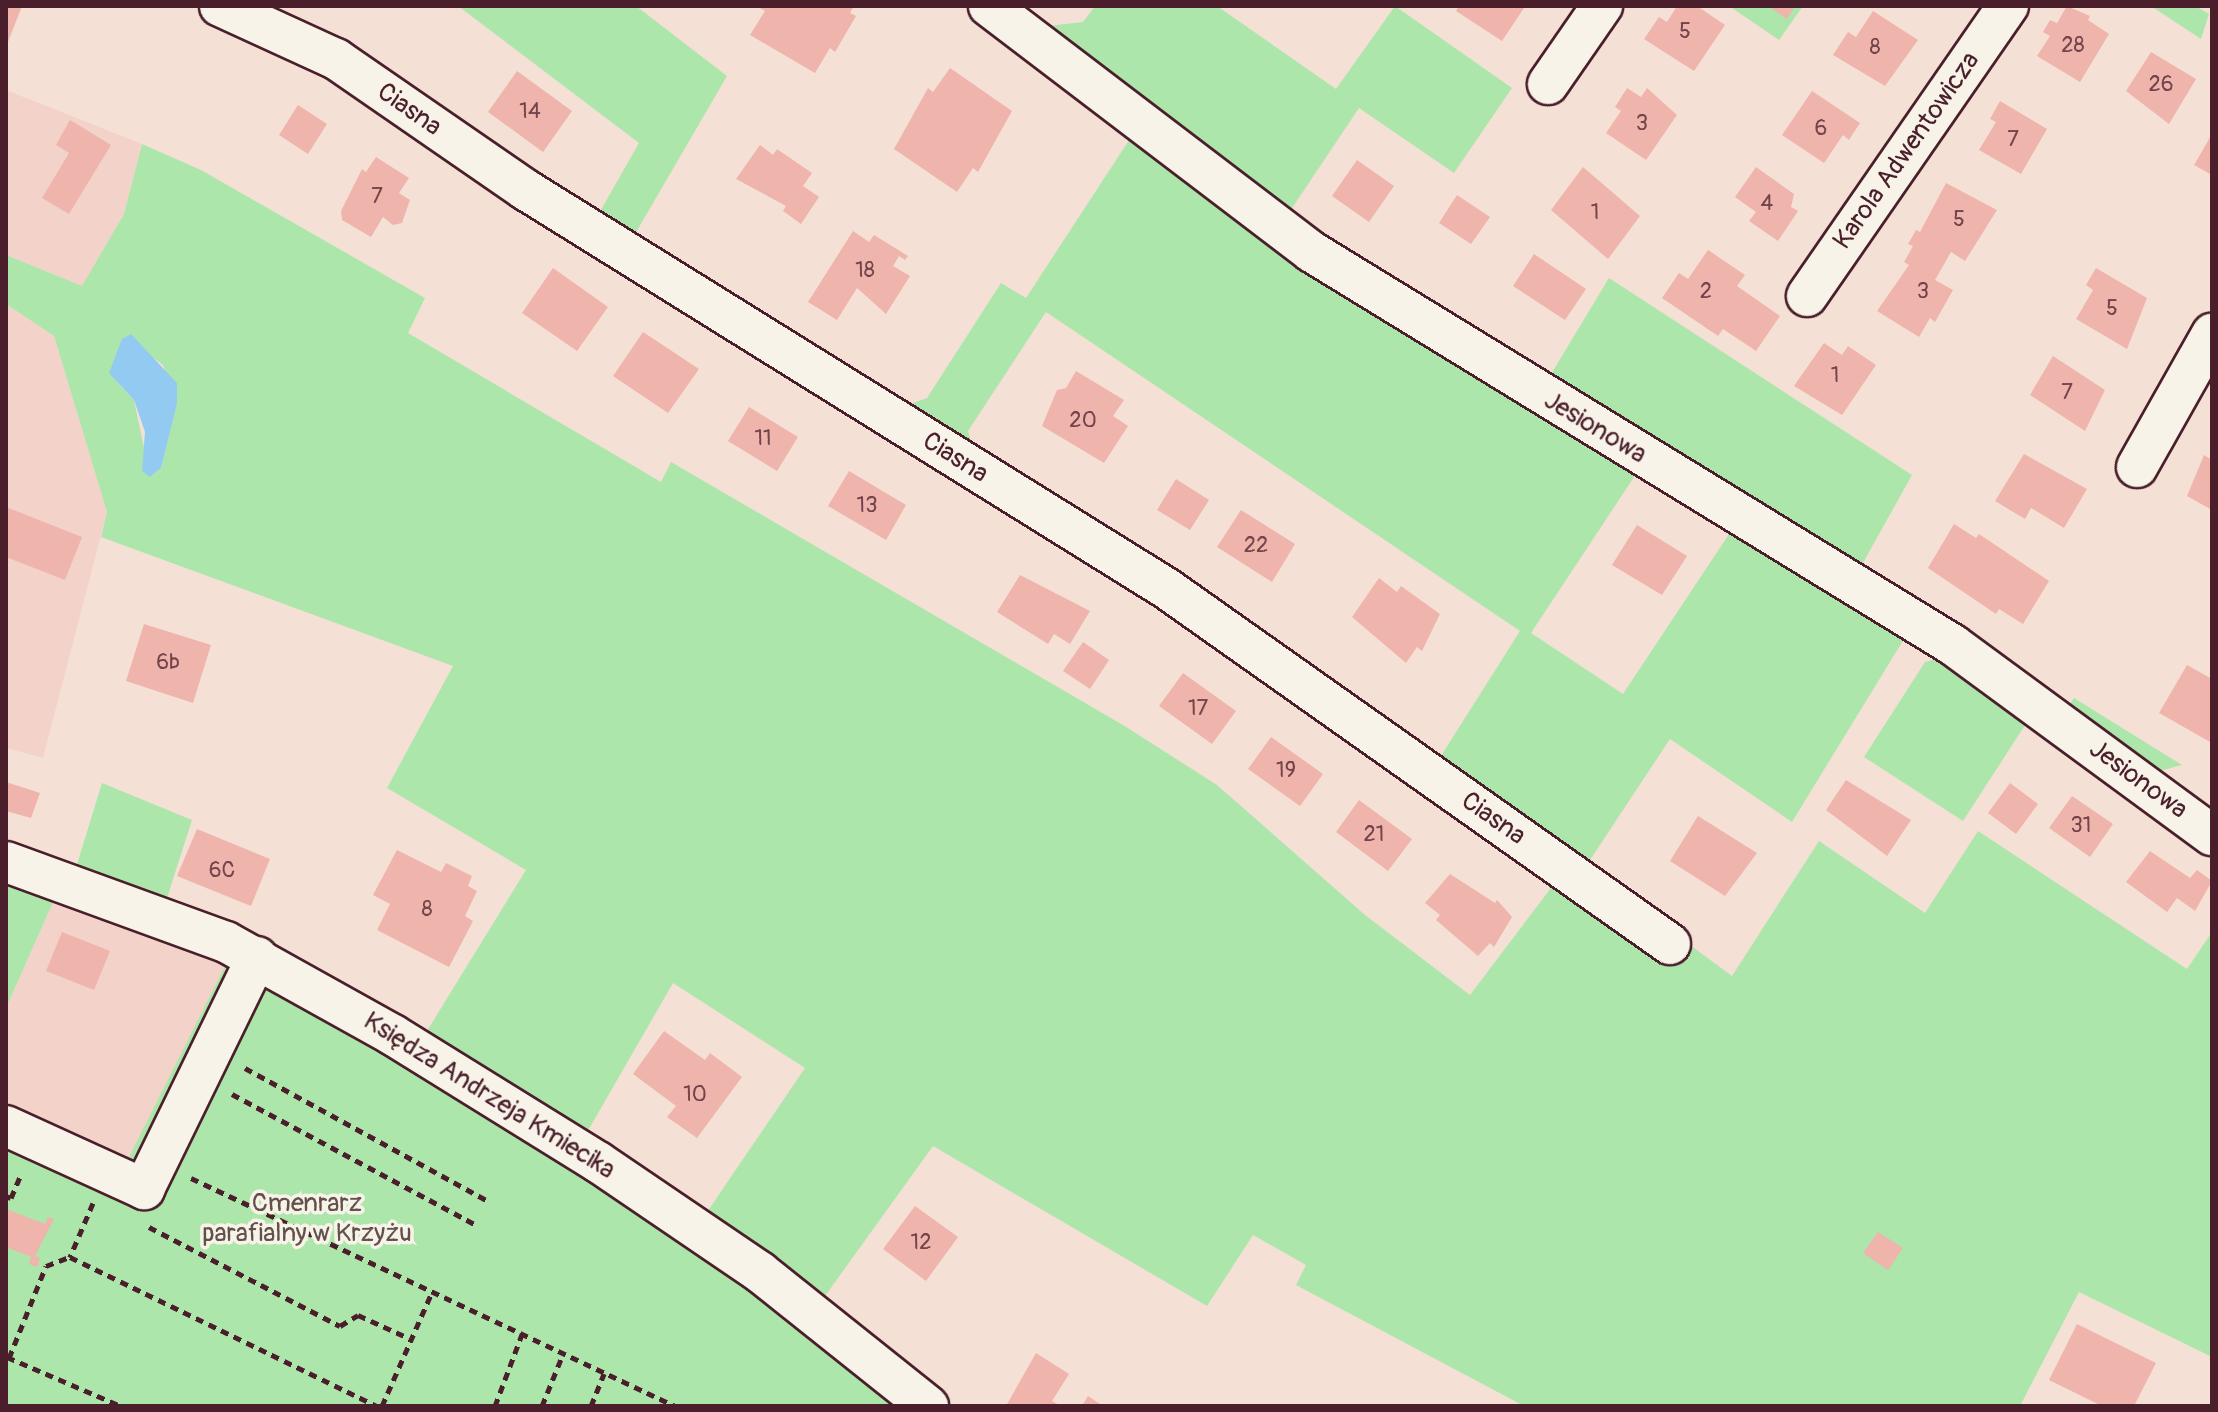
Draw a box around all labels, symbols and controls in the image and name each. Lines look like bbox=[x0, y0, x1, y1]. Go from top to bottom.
house number: 5 bbox=[1679, 19, 1691, 45]
house number: 28 bbox=[2061, 33, 2085, 59]
house number: 8 bbox=[1869, 35, 1881, 61]
street label: Karola Adwentowicza bbox=[1827, 46, 1987, 256]
house number: 26 bbox=[2148, 72, 2174, 98]
street label: Ciasna bbox=[371, 77, 447, 143]
house number: 14 bbox=[519, 99, 541, 125]
house number: 3 bbox=[1636, 111, 1648, 137]
house number: 6 bbox=[1815, 116, 1827, 142]
house number: 7 bbox=[2007, 127, 2019, 153]
house number: 7 bbox=[371, 184, 383, 210]
house number: 4 bbox=[1761, 191, 1773, 217]
house number: 1 bbox=[1591, 200, 1599, 226]
house number: 5 bbox=[1953, 207, 1965, 233]
house number: 18 bbox=[855, 258, 875, 284]
house number: 2 bbox=[1700, 279, 1712, 305]
house number: 3 bbox=[1917, 279, 1929, 305]
house number: 5 bbox=[2106, 296, 2118, 322]
house number: 1 bbox=[1831, 363, 1839, 389]
house number: 7 bbox=[2061, 380, 2073, 406]
street label: Jesionowa bbox=[1538, 385, 1652, 471]
house number: 20 bbox=[1069, 408, 1097, 434]
house number: 11 bbox=[754, 426, 772, 452]
street label: Ciasna bbox=[917, 426, 993, 490]
house number: 13 bbox=[857, 493, 877, 519]
house number: 22 bbox=[1244, 533, 1268, 559]
house number: 6b bbox=[156, 650, 180, 676]
house number: 17 bbox=[1188, 696, 1208, 722]
street label: Jesionowa bbox=[2083, 734, 2193, 826]
house number: 19 bbox=[1276, 758, 1296, 784]
street label: Ciasna bbox=[1455, 786, 1531, 852]
house number: 31 bbox=[2071, 813, 2091, 839]
house number: 21 bbox=[1364, 822, 1384, 848]
house number: 6C bbox=[209, 858, 235, 884]
house number: 8 bbox=[421, 897, 433, 923]
street label: Księdza Andrzeja Kmiecika bbox=[358, 1006, 620, 1186]
house number: 10 bbox=[683, 1082, 707, 1108]
park label: Cmenrarz parafialny w Krzyżu bbox=[202, 1188, 412, 1250]
house number: 12 bbox=[911, 1230, 931, 1256]

